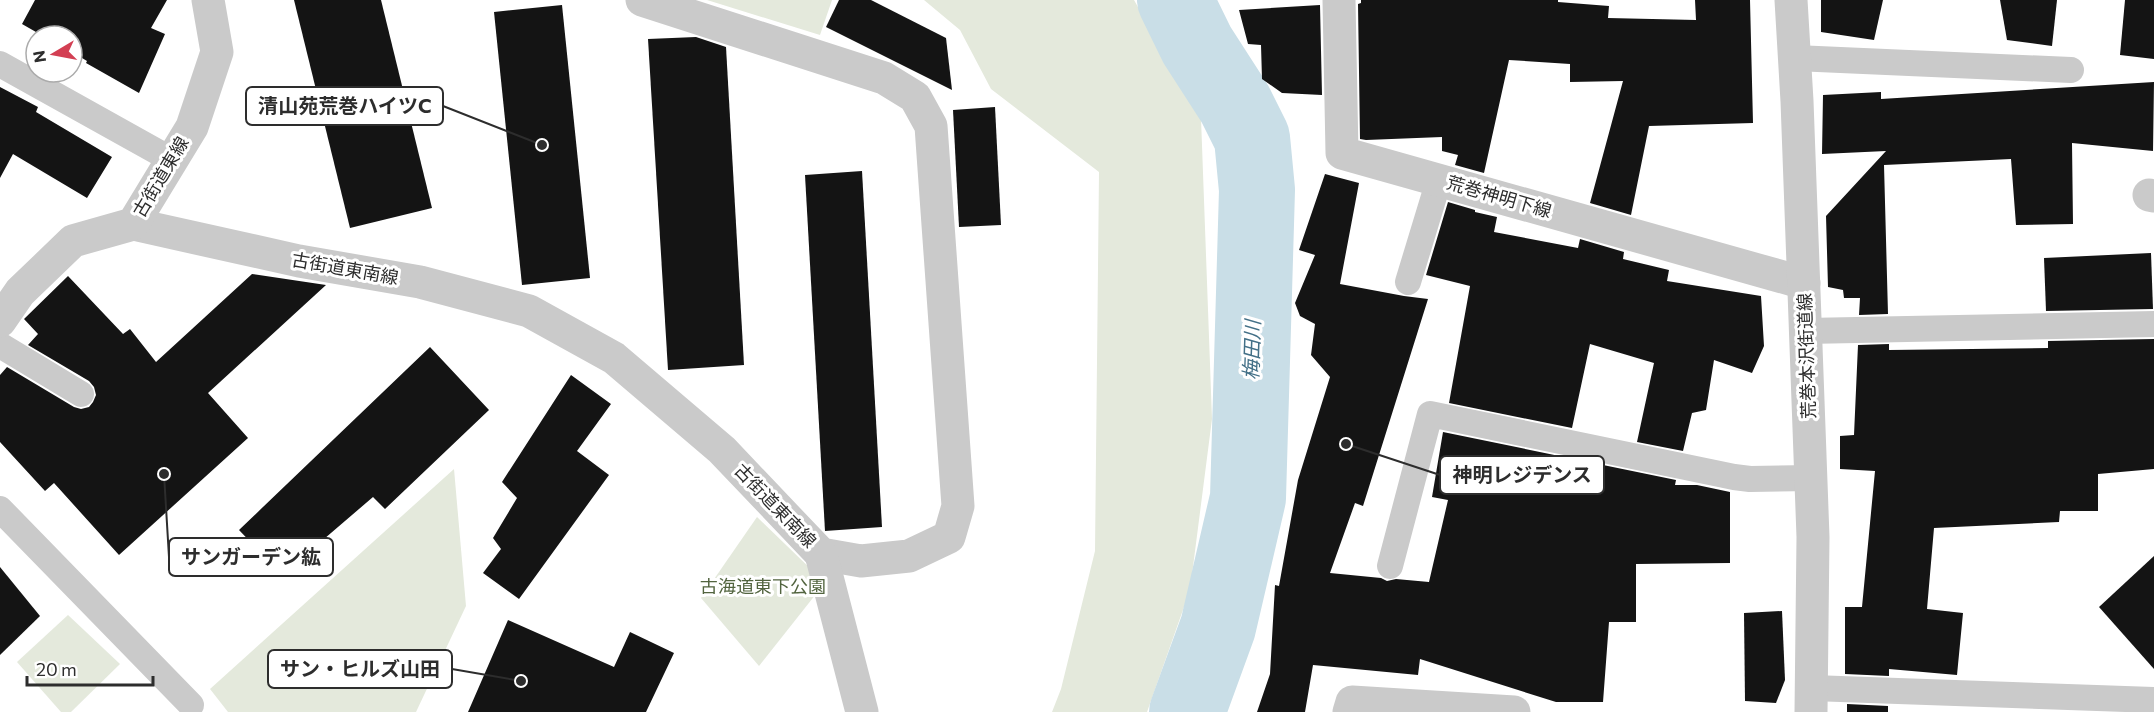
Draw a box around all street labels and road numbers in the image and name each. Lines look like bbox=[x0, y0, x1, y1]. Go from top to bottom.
street label: 古街道東線 bbox=[128, 132, 193, 221]
street label: 荒巻神明下線 bbox=[1444, 171, 1554, 221]
street label: 古街道東南線 bbox=[290, 248, 400, 288]
street label: 荒巻本沢街道線 bbox=[1793, 293, 1819, 419]
street label: 古街道東南線 bbox=[730, 459, 821, 552]

